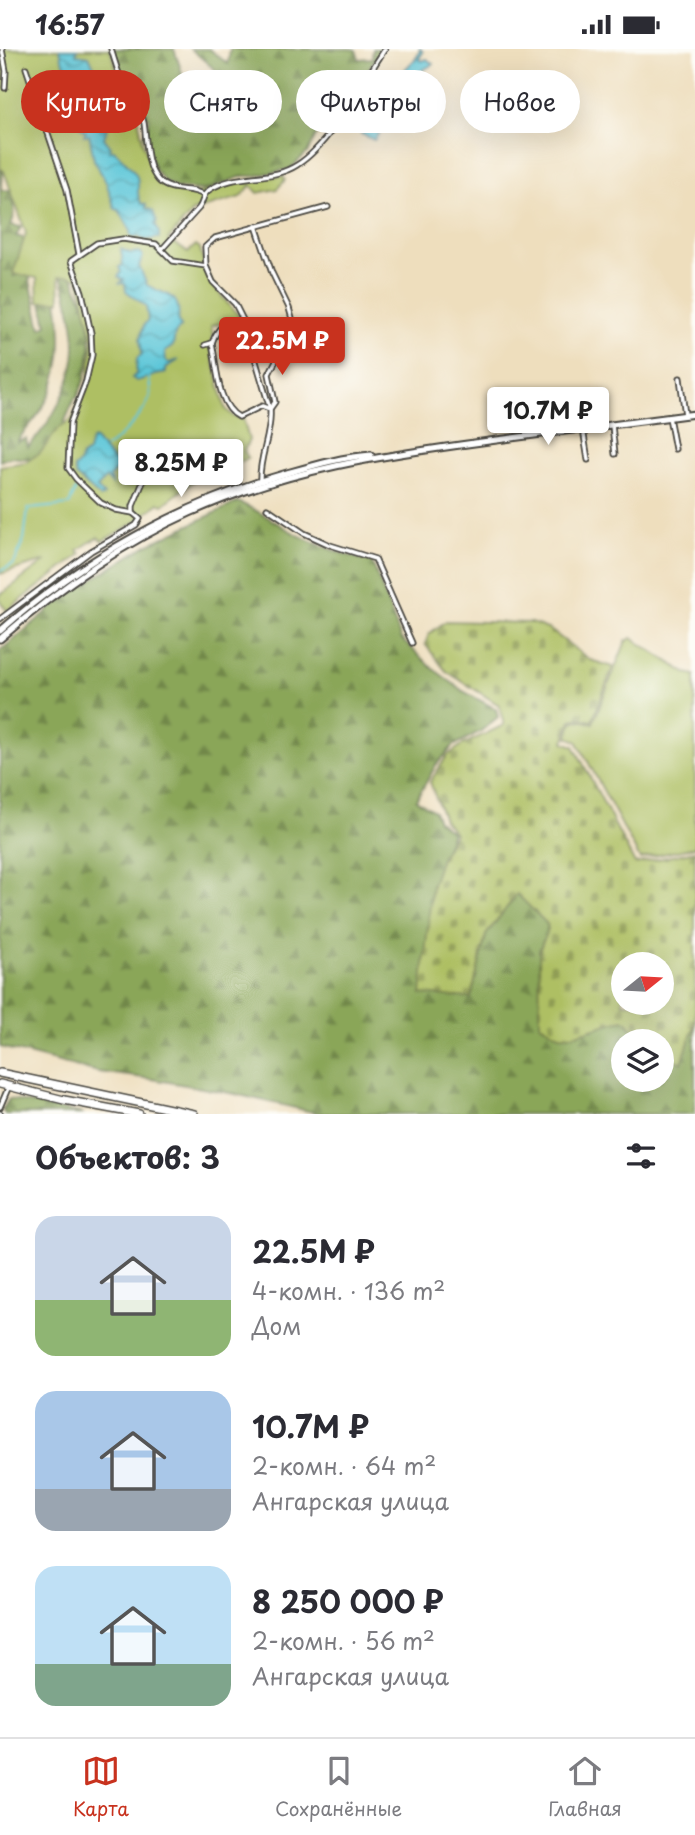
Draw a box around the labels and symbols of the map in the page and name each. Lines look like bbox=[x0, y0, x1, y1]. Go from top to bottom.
pin: 22.5M ₽ bbox=[217, 317, 347, 377]
pin: 10.7M ₽ bbox=[483, 387, 613, 447]
pin: 8.25M ₽ bbox=[116, 440, 246, 499]
north arrow bbox=[611, 952, 674, 1015]

